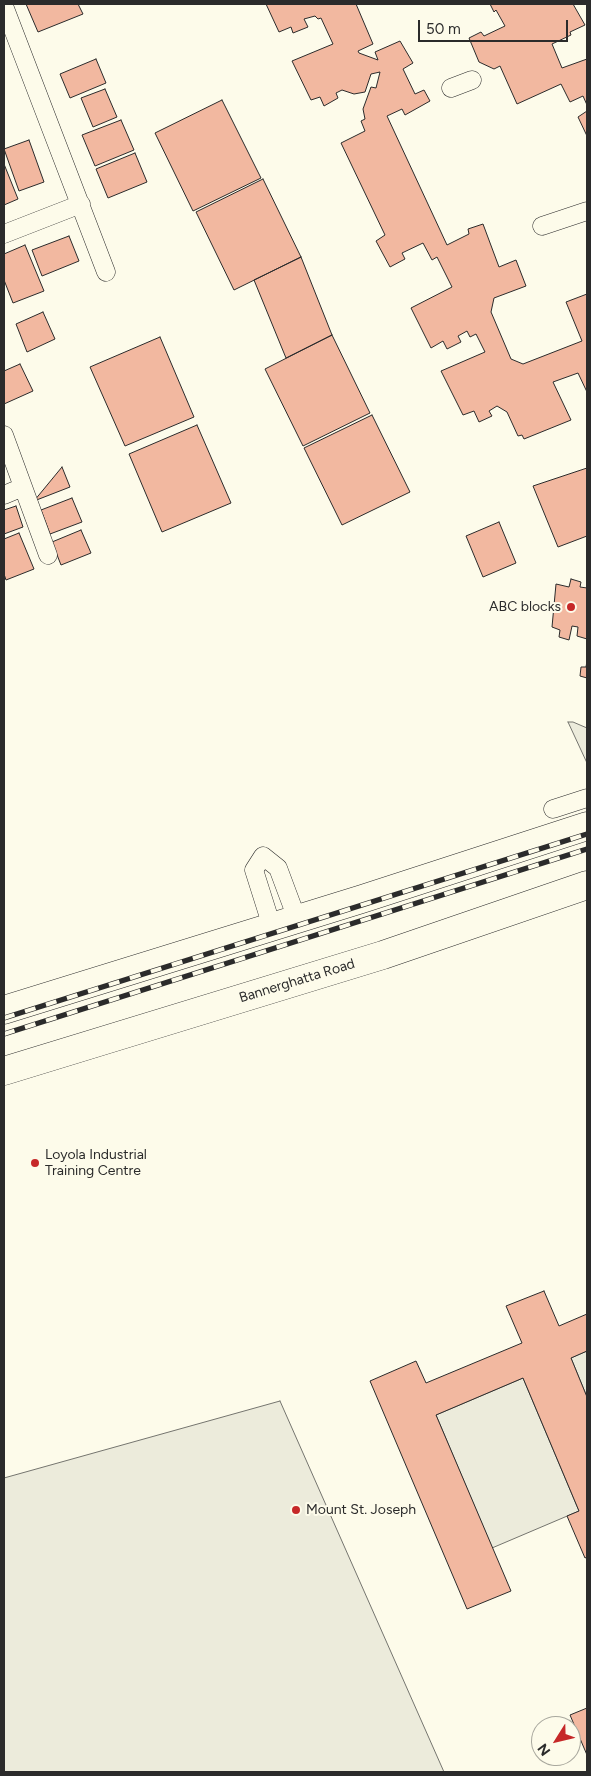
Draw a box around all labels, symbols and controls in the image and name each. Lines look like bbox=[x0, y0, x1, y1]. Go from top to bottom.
scale bar bbox=[421, 10, 571, 42]
text: 50 m bbox=[426, 20, 461, 38]
place label: ABC blocks bbox=[489, 599, 561, 615]
marker: ABC blocks bbox=[565, 601, 577, 613]
street label: Bannerghatta Road bbox=[237, 955, 357, 1007]
place label: Loyola Industrial Training Centre bbox=[45, 1147, 147, 1180]
marker: Loyola Industrial Training Centre bbox=[29, 1157, 41, 1169]
place label: Mount St. Joseph bbox=[306, 1502, 416, 1518]
marker: Mount St. Joseph bbox=[290, 1504, 302, 1516]
north arrow bbox=[531, 1716, 581, 1766]
text: N bbox=[534, 1740, 554, 1759]

